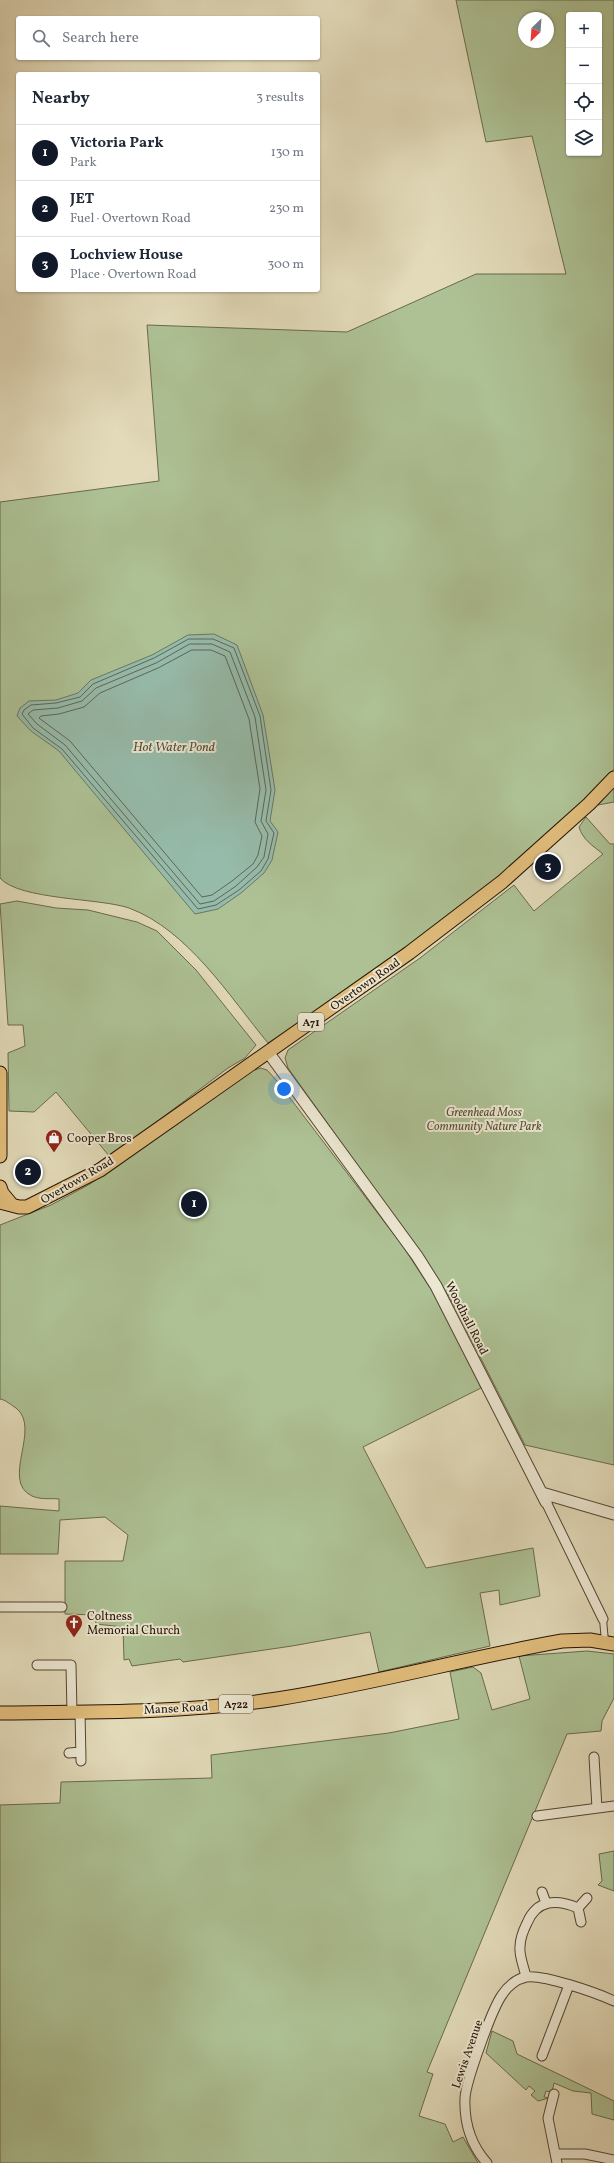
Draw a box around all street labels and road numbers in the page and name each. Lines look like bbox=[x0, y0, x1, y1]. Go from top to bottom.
street label: Overtown Road bbox=[327, 955, 404, 1015]
road number: A71 bbox=[298, 1013, 324, 1031]
street label: Overtown Road bbox=[38, 1153, 117, 1208]
street label: Woodhall Road bbox=[441, 1279, 492, 1358]
road number: A722 bbox=[219, 1695, 253, 1713]
street label: Manse Road bbox=[143, 1699, 209, 1719]
street label: Lewis Avenue bbox=[449, 2017, 487, 2091]

